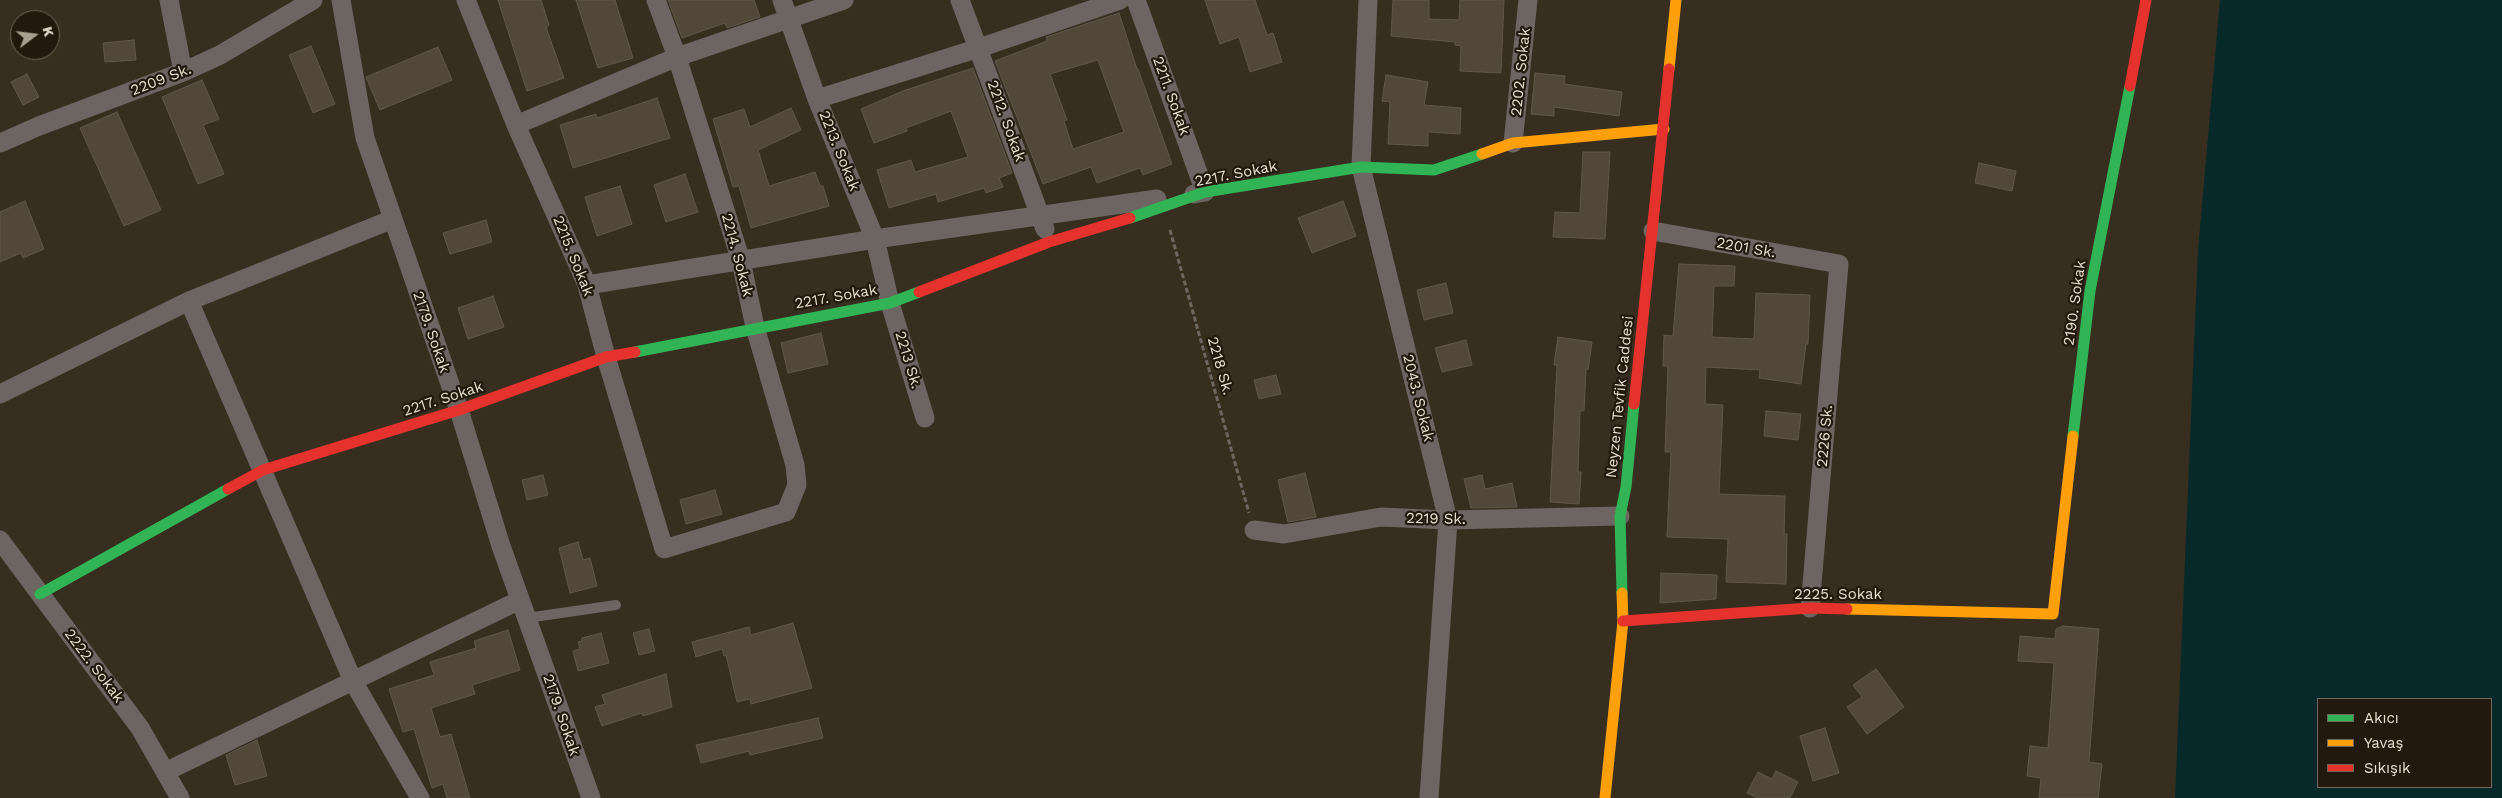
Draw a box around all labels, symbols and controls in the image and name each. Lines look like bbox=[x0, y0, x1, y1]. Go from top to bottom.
north arrow bbox=[10, 10, 60, 60]
text: K bbox=[40, 25, 58, 38]
street label: 2202. Sokak bbox=[1507, 27, 1535, 117]
street label: 2211. Sokak bbox=[1148, 54, 1194, 138]
street label: 2209 Sk. bbox=[128, 60, 194, 100]
street label: 2212. Sokak bbox=[983, 78, 1029, 164]
street label: 2213. Sokak bbox=[815, 108, 863, 194]
street label: 2217. Sokak bbox=[1193, 157, 1279, 191]
street label: 2214. Sokak bbox=[717, 211, 757, 299]
street label: 2215. Sokak bbox=[549, 213, 597, 299]
street label: 2201 Sk. bbox=[1715, 234, 1777, 262]
street label: 2190. Sokak bbox=[2060, 259, 2090, 347]
street label: 2217. Sokak bbox=[793, 281, 879, 313]
street label: 2179. Sokak bbox=[409, 289, 453, 375]
street label: Neyzen Tevfik Caddesi bbox=[1603, 315, 1637, 479]
street label: 2213 Sk. bbox=[891, 329, 925, 391]
street label: 2218 Sk. bbox=[1203, 335, 1237, 397]
street label: 2043. Sokak bbox=[1398, 353, 1438, 443]
street label: 2217. Sokak bbox=[401, 378, 485, 420]
street label: 2226 Sk. bbox=[1813, 404, 1837, 468]
street label: 2219 Sk. bbox=[1406, 509, 1466, 529]
street label: 2225. Sokak bbox=[1794, 586, 1882, 604]
street label: 2222. Sokak bbox=[60, 625, 128, 707]
street label: 2179. Sokak bbox=[539, 672, 583, 758]
legend bbox=[2317, 698, 2492, 788]
text: Akıcı bbox=[2364, 709, 2399, 727]
text: Yavaş bbox=[2364, 734, 2404, 752]
text: Sıkışık bbox=[2364, 759, 2410, 777]

